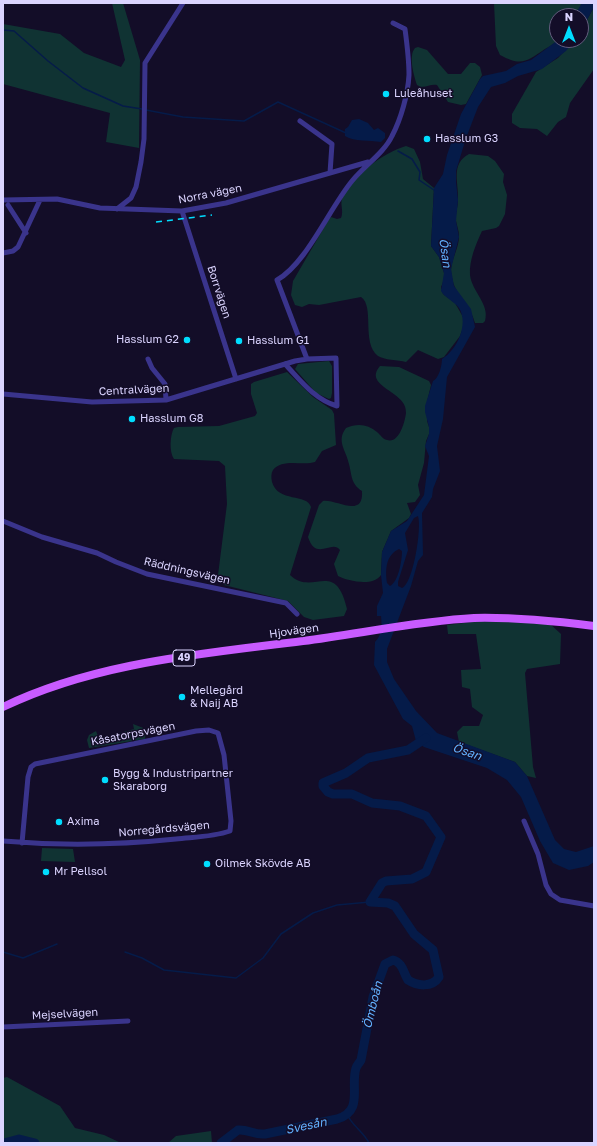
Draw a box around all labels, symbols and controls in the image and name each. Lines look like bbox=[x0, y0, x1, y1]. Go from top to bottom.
north arrow bbox=[549, 8, 589, 48]
text: N bbox=[565, 10, 573, 23]
place label: Luleåhuset bbox=[394, 87, 453, 101]
marker: Luleåhuset bbox=[381, 89, 391, 99]
place label: Hasslum G3 bbox=[435, 132, 498, 146]
marker: Hasslum G3 bbox=[422, 134, 432, 144]
street label: Norra vägen bbox=[177, 181, 243, 207]
water label: Ösan bbox=[436, 237, 454, 269]
street label: Borrvägen bbox=[204, 264, 234, 320]
place label: Hasslum G2 bbox=[116, 333, 179, 347]
place label: Hasslum G1 bbox=[247, 334, 309, 348]
marker: Hasslum G2 bbox=[182, 335, 192, 345]
marker: Hasslum G1 bbox=[234, 336, 244, 346]
street label: Centralvägen bbox=[98, 382, 170, 398]
place label: Hasslum G8 bbox=[140, 412, 203, 426]
marker: Hasslum G8 bbox=[127, 414, 137, 424]
street label: Räddningsvägen bbox=[143, 555, 231, 587]
street label: Hjovägen bbox=[268, 621, 320, 641]
road number: 49 bbox=[173, 650, 195, 666]
place label: Mellegård & Naij AB bbox=[190, 684, 243, 710]
marker: Mellegård & Naij AB bbox=[177, 692, 187, 702]
street label: Kåsatorpsvägen bbox=[90, 719, 176, 749]
water label: Ösan bbox=[451, 740, 483, 764]
place label: Bygg & Industripartner Skaraborg bbox=[113, 767, 233, 793]
marker: Bygg & Industripartner Skaraborg bbox=[100, 775, 110, 785]
place label: Axima bbox=[67, 815, 100, 829]
marker: Axima bbox=[54, 817, 64, 827]
street label: Norregårdsvägen bbox=[118, 818, 210, 840]
place label: Oilmek Skövde AB bbox=[215, 857, 311, 871]
marker: Oilmek Skövde AB bbox=[202, 859, 212, 869]
place label: Mr Pellsol bbox=[54, 865, 107, 879]
marker: Mr Pellsol bbox=[41, 867, 51, 877]
water label: Ömboån bbox=[360, 980, 386, 1030]
street label: Mejselvägen bbox=[32, 1006, 98, 1022]
water label: Svesån bbox=[284, 1115, 328, 1137]

